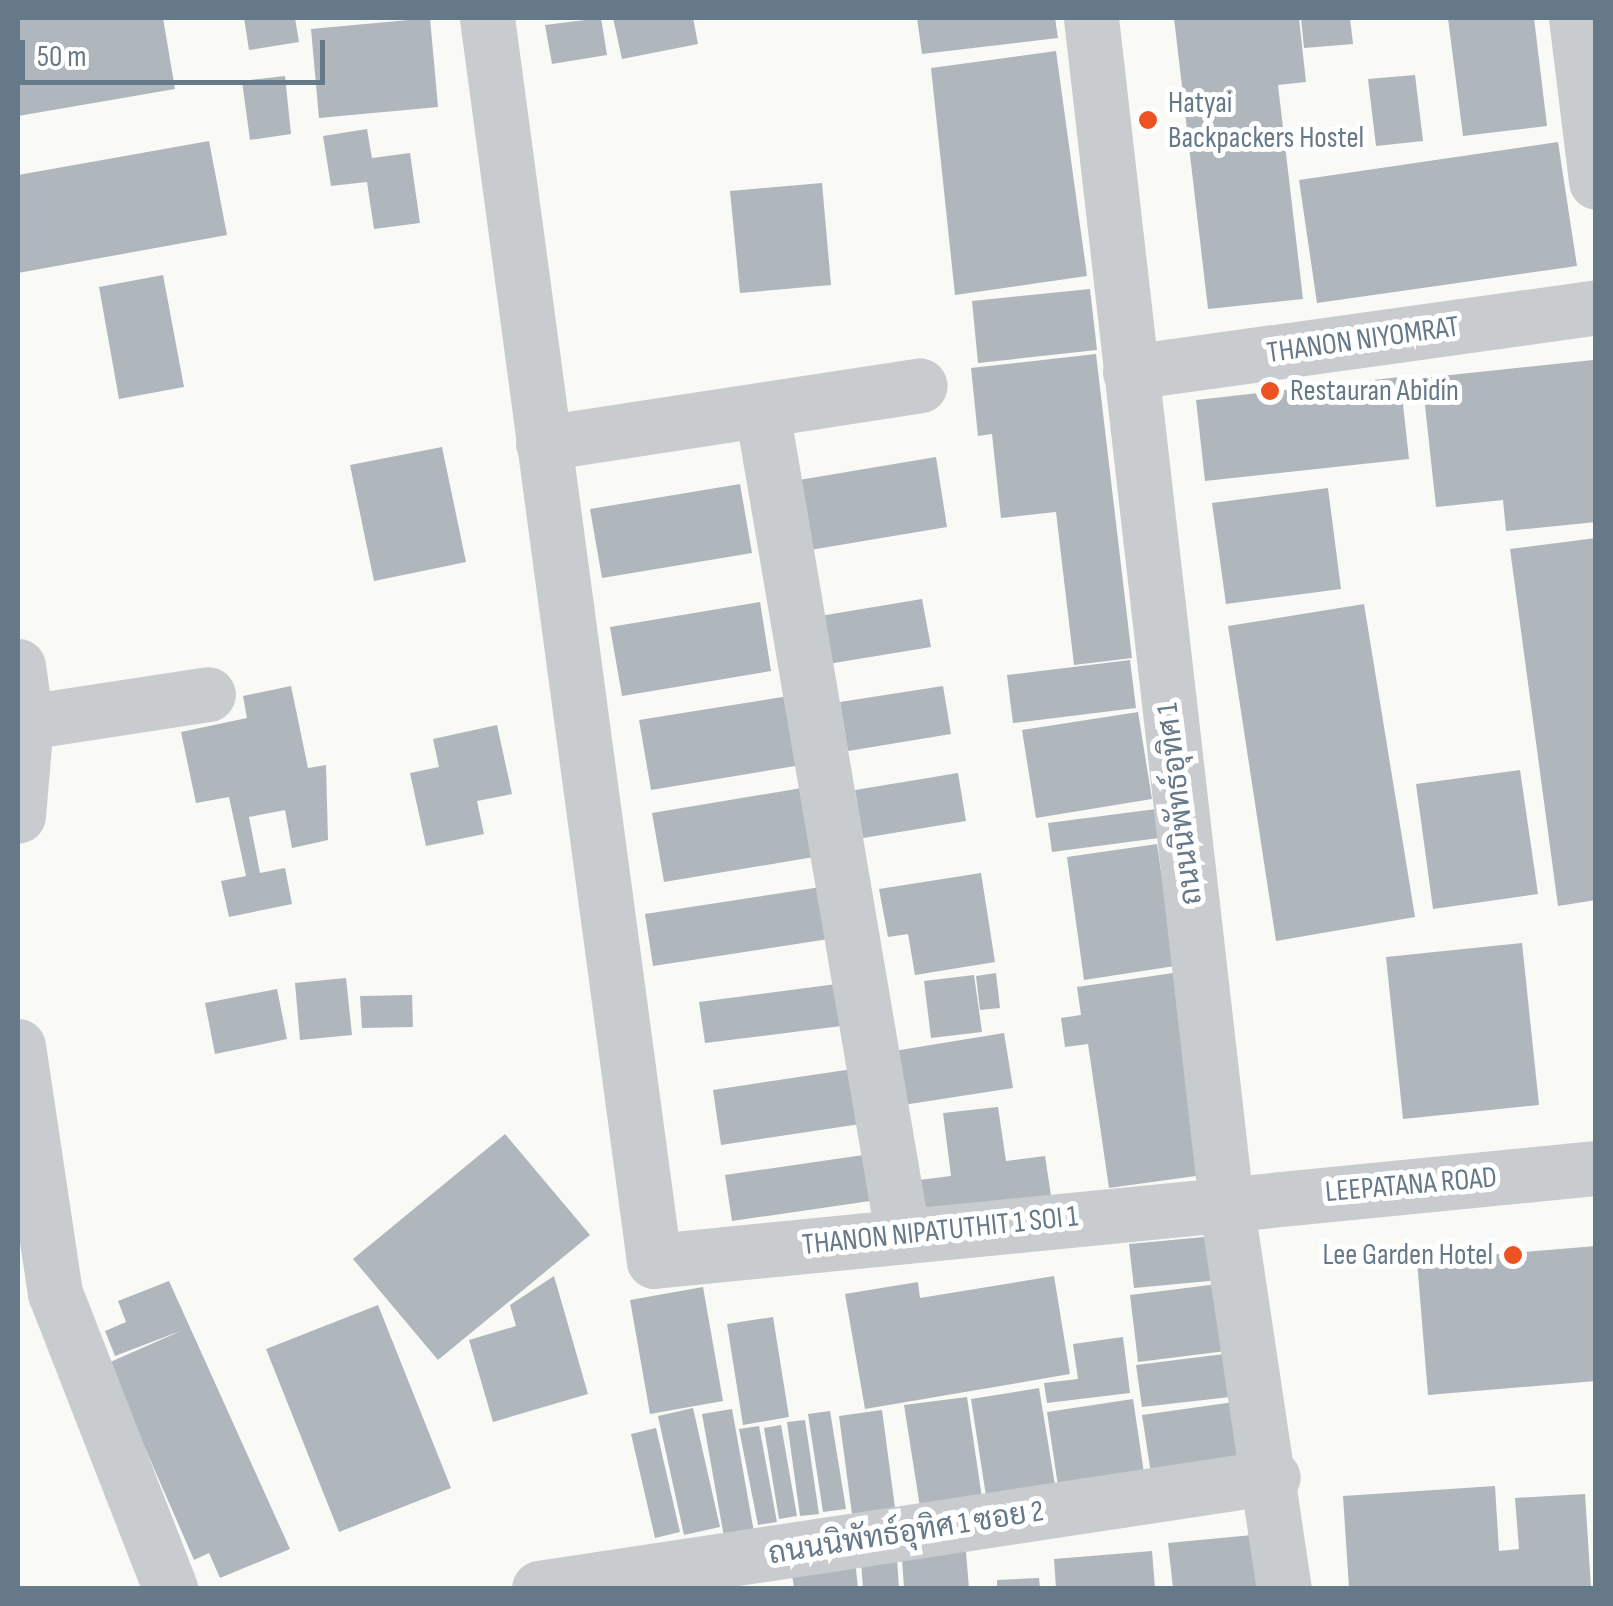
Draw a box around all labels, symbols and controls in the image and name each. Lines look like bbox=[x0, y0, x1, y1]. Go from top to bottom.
scale bar bbox=[25, 20, 330, 82]
text: 50 m bbox=[37, 39, 86, 75]
place label: Hatyai Backpackers Hostel bbox=[1168, 85, 1364, 156]
marker: Hatyai Backpackers Hostel bbox=[1137, 109, 1159, 131]
street label: THANON NIYOMRAT bbox=[1265, 309, 1461, 371]
place label: Restauran Abidin bbox=[1290, 373, 1459, 409]
marker: Restauran Abidin bbox=[1259, 380, 1281, 402]
street label: ถนนนิพัทธ์อุทิศ 1 bbox=[1150, 701, 1210, 907]
street label: LEEPATANA ROAD bbox=[1324, 1160, 1498, 1210]
street label: THANON NIPATUTHIT 1 SOI 1 bbox=[800, 1199, 1080, 1263]
place label: Lee Garden Hotel bbox=[1322, 1237, 1493, 1273]
marker: Lee Garden Hotel bbox=[1502, 1244, 1524, 1266]
street label: ถนนนิพัทธ์อุทิศ 1 ซอย 2 bbox=[766, 1493, 1046, 1573]

